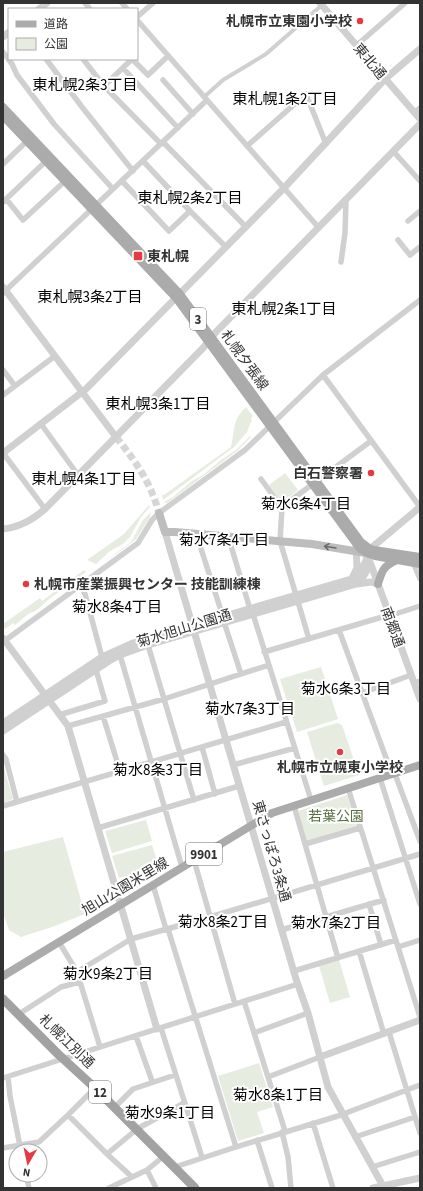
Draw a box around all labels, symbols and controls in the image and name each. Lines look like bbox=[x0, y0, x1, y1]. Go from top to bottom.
legend bbox=[8, 8, 138, 60]
place label: 札幌市立東園小学校 bbox=[226, 12, 352, 32]
text: 道路 bbox=[44, 16, 68, 33]
marker: 札幌市立東園小学校 bbox=[355, 16, 365, 26]
text: 公園 bbox=[44, 36, 68, 53]
street label: 東北通 bbox=[348, 39, 390, 84]
district label: 東札幌2条3丁目 bbox=[33, 75, 137, 96]
district label: 東札幌1条2丁目 bbox=[233, 89, 337, 110]
district label: 東札幌2条2丁目 bbox=[138, 188, 242, 209]
place label: 東札幌 bbox=[147, 247, 189, 267]
marker: 東札幌 bbox=[132, 250, 144, 262]
district label: 東札幌3条2丁目 bbox=[38, 287, 142, 308]
district label: 東札幌2条1丁目 bbox=[232, 299, 336, 320]
road number: 3 bbox=[190, 308, 206, 330]
street label: 札幌夕張線 bbox=[216, 326, 273, 395]
district label: 東札幌3条1丁目 bbox=[106, 394, 210, 415]
place label: 白石警察署 bbox=[293, 464, 363, 484]
marker: 白石警察署 bbox=[366, 468, 376, 478]
district label: 東札幌4条1丁目 bbox=[32, 469, 136, 490]
district label: 菊水6条4丁目 bbox=[261, 494, 351, 515]
district label: 菊水7条4丁目 bbox=[179, 530, 269, 551]
one-way arrow bbox=[324, 542, 337, 550]
place label: 札幌市産業振興センター 技能訓練棟 bbox=[34, 575, 261, 595]
marker: 札幌市産業振興センター 技能訓練棟 bbox=[21, 579, 31, 589]
district label: 菊水8条4丁目 bbox=[72, 597, 162, 618]
street label: 南郷通 bbox=[375, 604, 409, 650]
street label: 菊水旭山公園通 bbox=[135, 605, 234, 653]
district label: 菊水6条3丁目 bbox=[301, 679, 391, 700]
district label: 菊水7条3丁目 bbox=[205, 699, 295, 720]
marker: 札幌市立幌東小学校 bbox=[335, 747, 345, 757]
place label: 札幌市立幌東小学校 bbox=[277, 758, 403, 778]
district label: 菊水8条3丁目 bbox=[113, 760, 203, 781]
street label: 東さっぽろ3条通 bbox=[247, 798, 295, 904]
park label: 若葉公園 bbox=[308, 807, 364, 827]
road number: 9901 bbox=[186, 843, 222, 865]
street label: 旭山公園米里線 bbox=[78, 853, 173, 921]
district label: 菊水8条2丁目 bbox=[178, 912, 268, 933]
district label: 菊水7条2丁目 bbox=[291, 913, 381, 934]
district label: 菊水9条2丁目 bbox=[63, 964, 153, 985]
street label: 札幌江別通 bbox=[34, 1010, 98, 1073]
road number: 12 bbox=[89, 1081, 111, 1103]
district label: 菊水8条1丁目 bbox=[233, 1085, 323, 1106]
district label: 菊水9条1丁目 bbox=[125, 1103, 215, 1124]
north arrow bbox=[8, 1143, 48, 1183]
text: N bbox=[22, 1164, 31, 1180]

